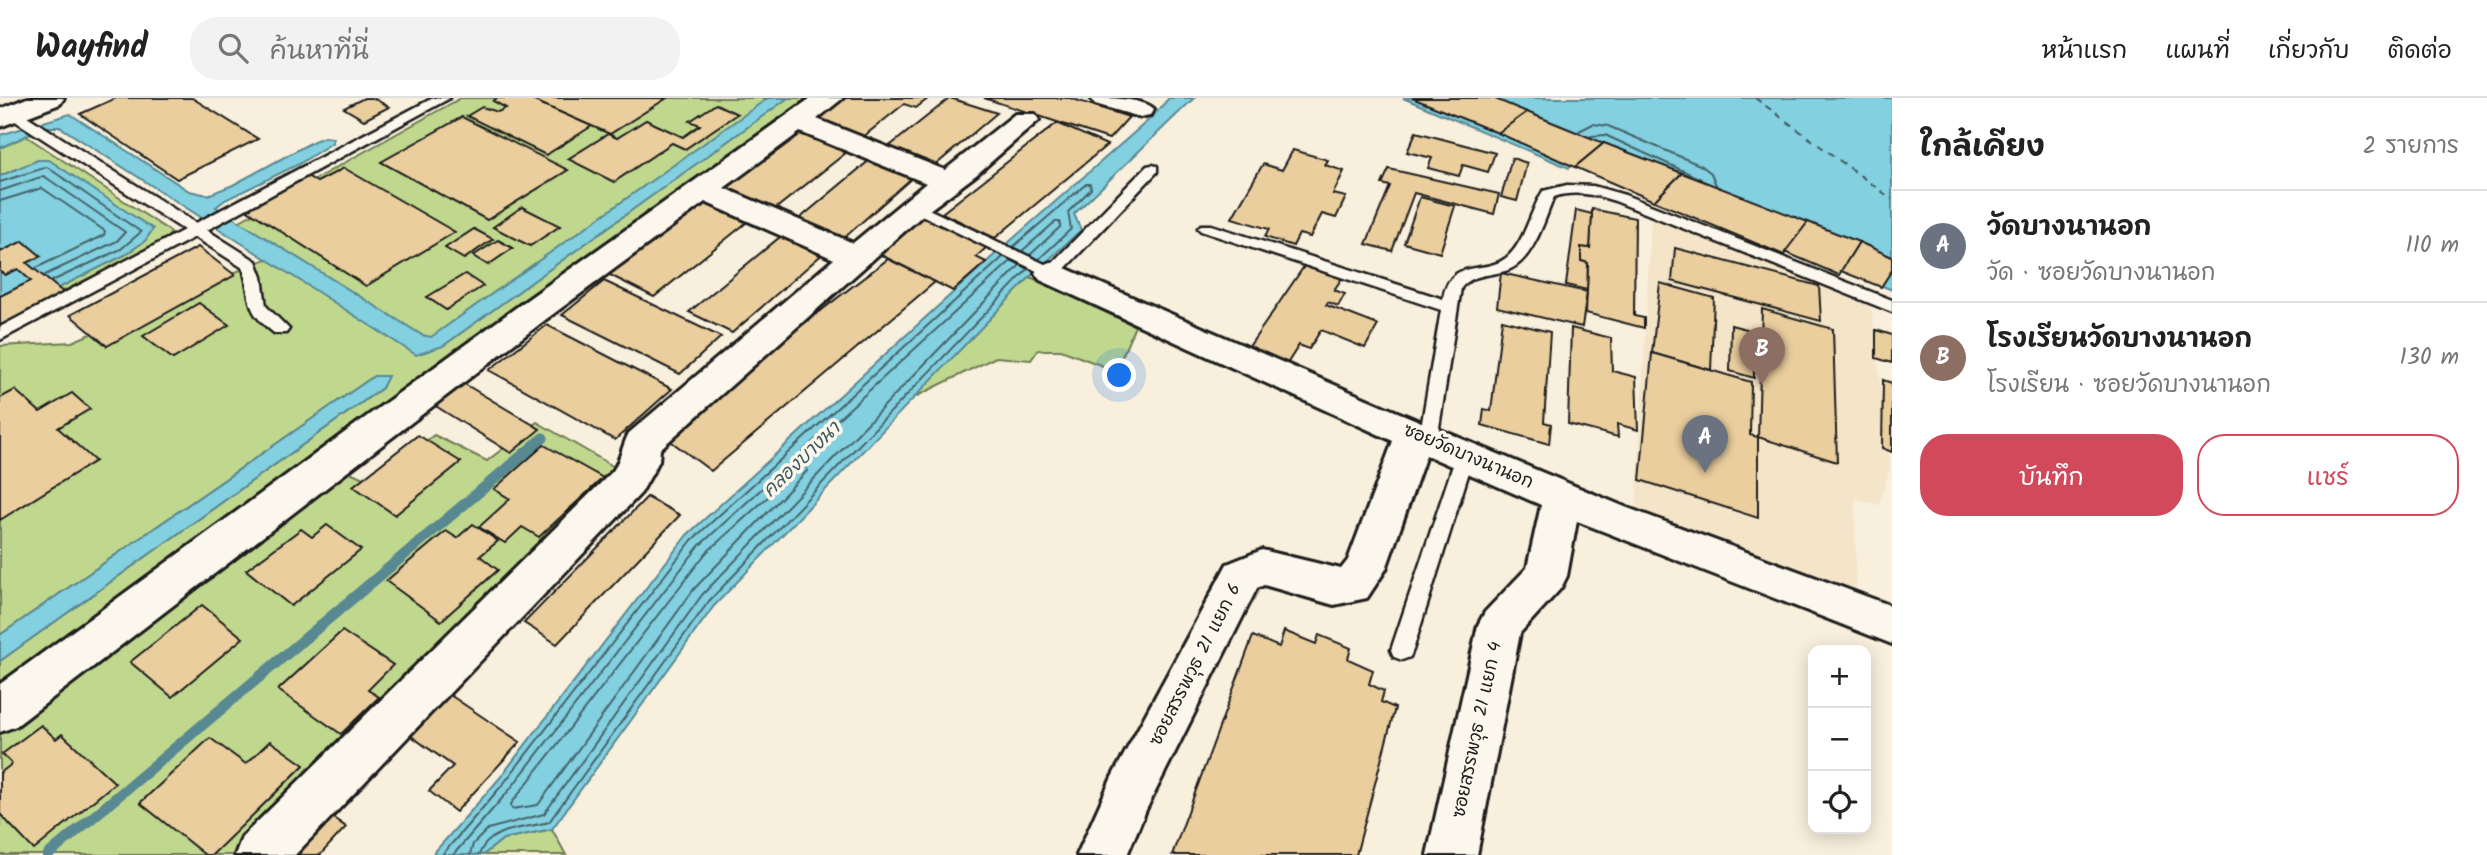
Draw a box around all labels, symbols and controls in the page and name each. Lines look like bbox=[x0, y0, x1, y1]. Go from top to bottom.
search box bbox=[190, 17, 680, 80]
text: Wayfind bbox=[35, 22, 148, 75]
icon: search bbox=[214, 29, 252, 67]
text: ค้นหาที่นี่ bbox=[270, 31, 369, 73]
text: หน้าแรก bbox=[2042, 32, 2127, 71]
text: แผนที่ bbox=[2165, 32, 2230, 71]
text: เกี่ยวกับ bbox=[2268, 32, 2350, 71]
text: ติดต่อ bbox=[2388, 32, 2452, 71]
text: ใกล้เคียง bbox=[1920, 124, 2045, 172]
text: 2 รายการ bbox=[2363, 129, 2459, 165]
text: วัดบางนานอก bbox=[1987, 207, 2151, 249]
text: A bbox=[1936, 228, 1950, 264]
text: 110 m bbox=[2406, 228, 2459, 264]
text: วัด · ซอยวัดบางนานอก bbox=[1987, 256, 2216, 292]
text: โรงเรียนวัดบางนานอก bbox=[1987, 319, 2252, 361]
pin: B bbox=[1739, 327, 1785, 385]
text: B bbox=[1936, 340, 1950, 376]
text: 130 m bbox=[2400, 340, 2459, 376]
your location bbox=[1102, 358, 1136, 392]
text: โรงเรียน · ซอยวัดบางนานอก bbox=[1987, 368, 2271, 404]
water label: คลองบางนา bbox=[756, 414, 849, 505]
pin: A bbox=[1682, 415, 1728, 473]
street label: ซอยวัดบางนานอก bbox=[1398, 416, 1538, 498]
button: บันทึก bbox=[1920, 434, 2183, 516]
button: แชร์ bbox=[2197, 434, 2459, 516]
street label: ซอยสรรพวุธ 21 แยก 6 bbox=[1142, 578, 1250, 752]
street label: ซอยสรรพวุธ 21 แยก 4 bbox=[1445, 639, 1511, 821]
map controls bbox=[1808, 645, 1871, 834]
button: + bbox=[1808, 645, 1871, 708]
button: − bbox=[1808, 708, 1871, 771]
button: locate bbox=[1808, 771, 1871, 834]

